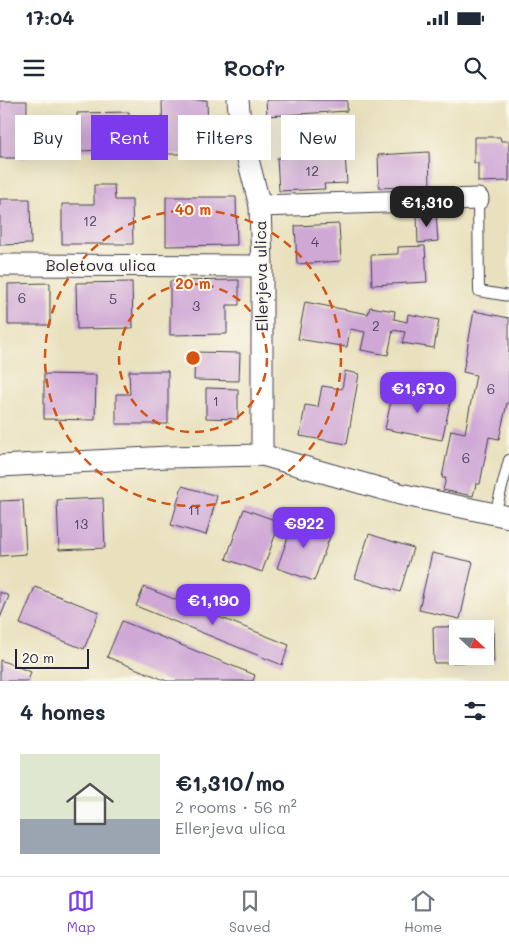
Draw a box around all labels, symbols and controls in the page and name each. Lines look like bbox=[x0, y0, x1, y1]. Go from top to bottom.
text: 17:04 bbox=[25, 5, 74, 30]
text: Roofr bbox=[224, 53, 285, 82]
icon: menu bbox=[20, 54, 48, 82]
icon: search bbox=[461, 54, 489, 82]
chip: Buy bbox=[15, 115, 81, 160]
chip: Rent bbox=[91, 115, 168, 160]
chip: Filters bbox=[178, 115, 271, 160]
chip: New bbox=[281, 115, 355, 160]
house number: 12 bbox=[305, 161, 319, 180]
pin: €1,310 bbox=[386, 186, 468, 228]
text: €1,310 bbox=[401, 191, 453, 212]
text: 40 m bbox=[175, 199, 211, 219]
house number: 12 bbox=[83, 211, 97, 230]
street label: Ellerjeva ulica bbox=[249, 220, 272, 332]
house number: 4 bbox=[311, 232, 320, 251]
street label: Boletova ulica bbox=[46, 254, 156, 275]
text: 20 m bbox=[175, 273, 211, 293]
house number: 6 bbox=[18, 288, 26, 307]
house number: 5 bbox=[109, 289, 117, 308]
house number: 3 bbox=[192, 296, 200, 315]
house number: 2 bbox=[372, 316, 380, 335]
centre of rings bbox=[184, 349, 202, 367]
pin: €1,670 bbox=[377, 372, 459, 414]
text: €1,670 bbox=[391, 377, 445, 398]
house number: 6 bbox=[487, 379, 495, 398]
house number: 1 bbox=[213, 391, 219, 410]
house number: 6 bbox=[462, 448, 470, 467]
house number: 11 bbox=[188, 500, 200, 519]
pin: €922 bbox=[274, 506, 334, 549]
text: €922 bbox=[284, 512, 324, 533]
house number: 13 bbox=[74, 514, 88, 533]
pin: €1,190 bbox=[172, 584, 254, 626]
text: €1,190 bbox=[187, 589, 239, 610]
north arrow bbox=[449, 620, 494, 665]
map controls bbox=[449, 620, 494, 665]
scale bar bbox=[15, 646, 89, 669]
text: 20 m bbox=[22, 648, 54, 667]
icon: filters bbox=[461, 697, 489, 725]
text: 4 homes bbox=[20, 698, 106, 725]
text: €1,310/mo bbox=[175, 769, 285, 796]
icon: home bbox=[60, 774, 120, 834]
text: 2 rooms · 56 m² bbox=[175, 796, 297, 817]
text: Ellerjeva ulica bbox=[175, 817, 286, 838]
tab: Map bbox=[67, 887, 95, 936]
tab: Saved bbox=[229, 887, 270, 936]
tab: Home bbox=[404, 887, 442, 936]

